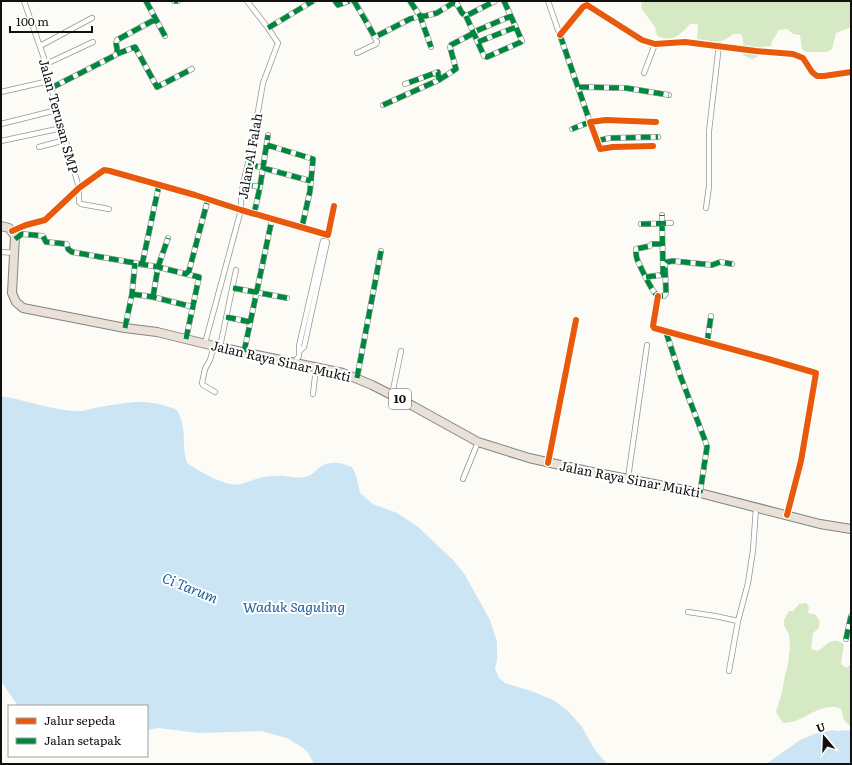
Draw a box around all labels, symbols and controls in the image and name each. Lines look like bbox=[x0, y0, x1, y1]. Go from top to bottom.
scale bar bbox=[10, 8, 92, 34]
text: 100 m bbox=[16, 12, 49, 30]
street label: Jalan Terusan SMP bbox=[35, 56, 84, 176]
street label: Jalan Al Falah bbox=[233, 111, 266, 200]
street label: Jalan Raya Sinar Mukti bbox=[209, 335, 354, 386]
road number: 10 bbox=[389, 389, 411, 409]
street label: Jalan Raya Sinar Mukti bbox=[558, 456, 703, 502]
water label: Ci Tarum bbox=[160, 567, 222, 608]
water label: Waduk Saguling bbox=[243, 596, 345, 616]
legend bbox=[8, 705, 148, 757]
text: Jalur sepeda bbox=[44, 711, 116, 729]
north arrow bbox=[804, 717, 844, 757]
text: U bbox=[814, 718, 827, 736]
text: Jalan setapak bbox=[44, 731, 122, 749]

